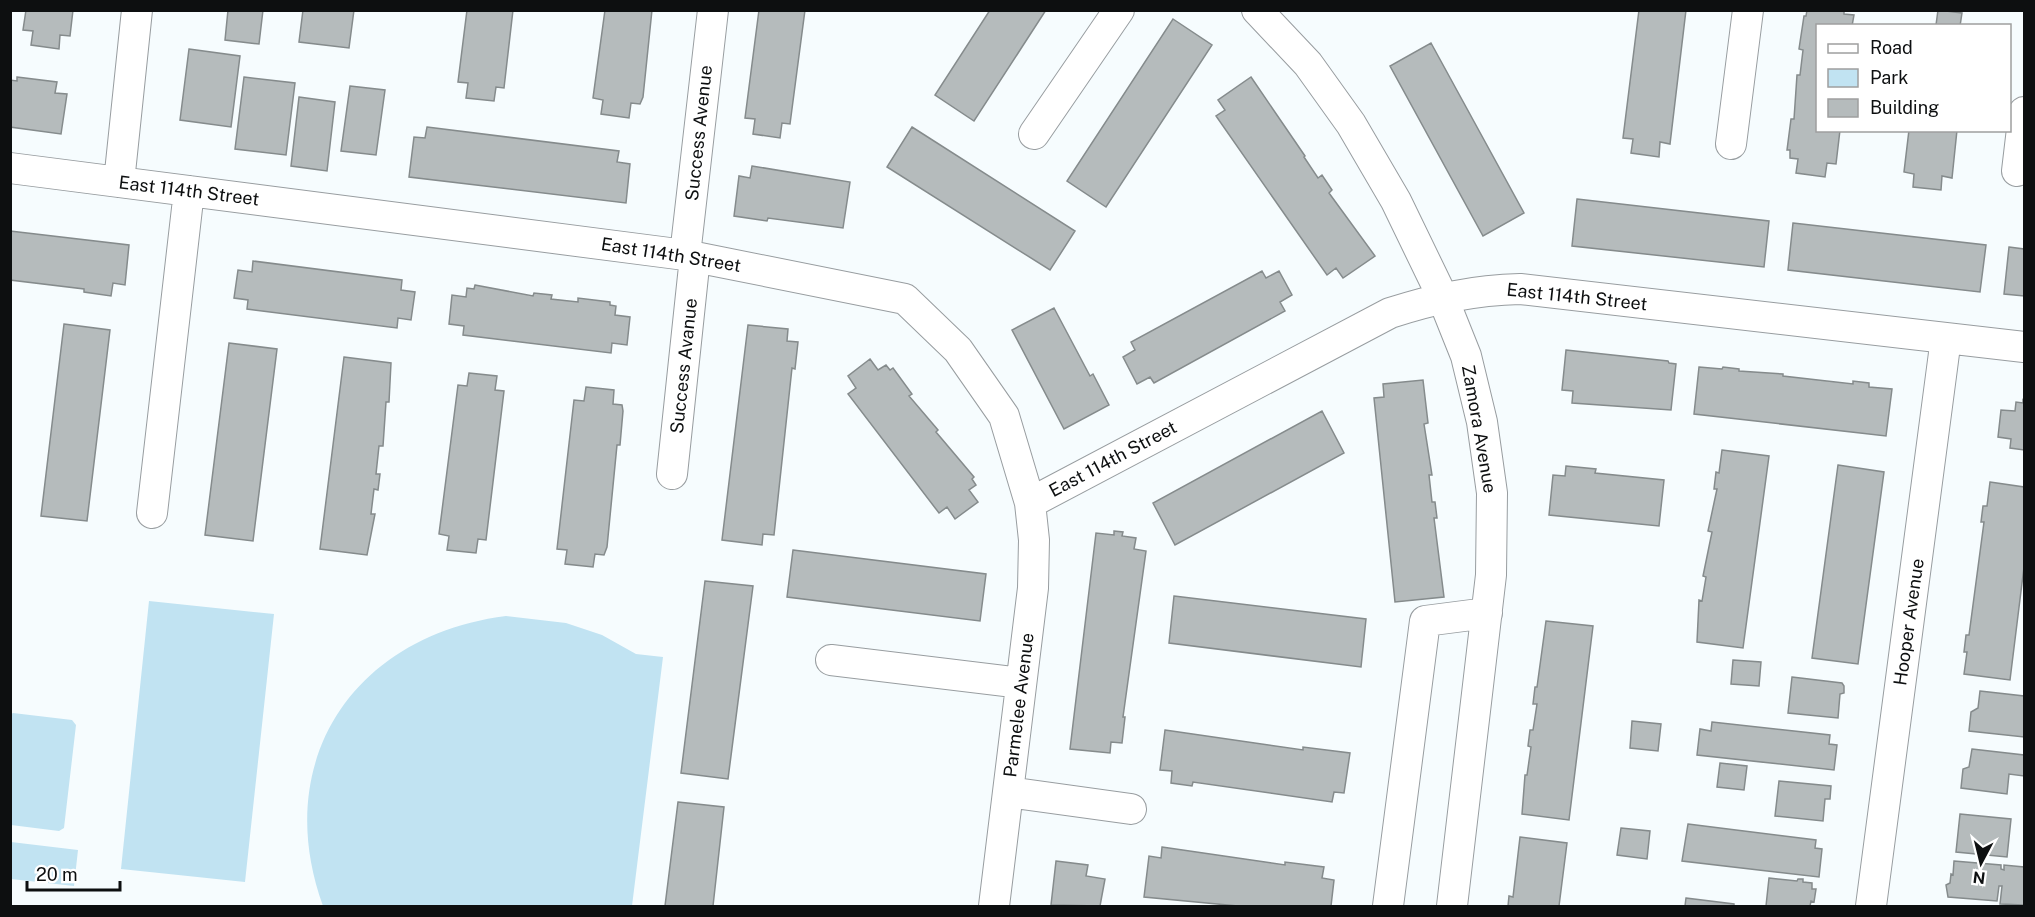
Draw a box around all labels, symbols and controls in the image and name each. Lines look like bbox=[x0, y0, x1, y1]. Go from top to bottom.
legend bbox=[1816, 24, 2011, 132]
text: Road bbox=[1870, 37, 1913, 58]
street label: Success Avenue bbox=[681, 64, 716, 202]
text: Park bbox=[1870, 67, 1908, 88]
text: Building bbox=[1870, 97, 1939, 118]
street label: East 114th Street bbox=[118, 171, 261, 210]
street label: East 114th Street bbox=[600, 233, 743, 276]
street label: East 114th Street bbox=[1506, 279, 1649, 314]
street label: Success Avanue bbox=[666, 297, 701, 435]
street label: Zamora Avenue bbox=[1458, 363, 1501, 495]
street label: East 114th Street bbox=[1045, 416, 1180, 501]
street label: Hooper Avenue bbox=[1889, 557, 1928, 687]
street label: Parmelee Avenue bbox=[999, 631, 1038, 778]
north arrow bbox=[1951, 833, 2011, 893]
scale bar bbox=[27, 854, 120, 892]
text: 20 m bbox=[36, 864, 78, 885]
text: N bbox=[1972, 867, 1987, 888]

